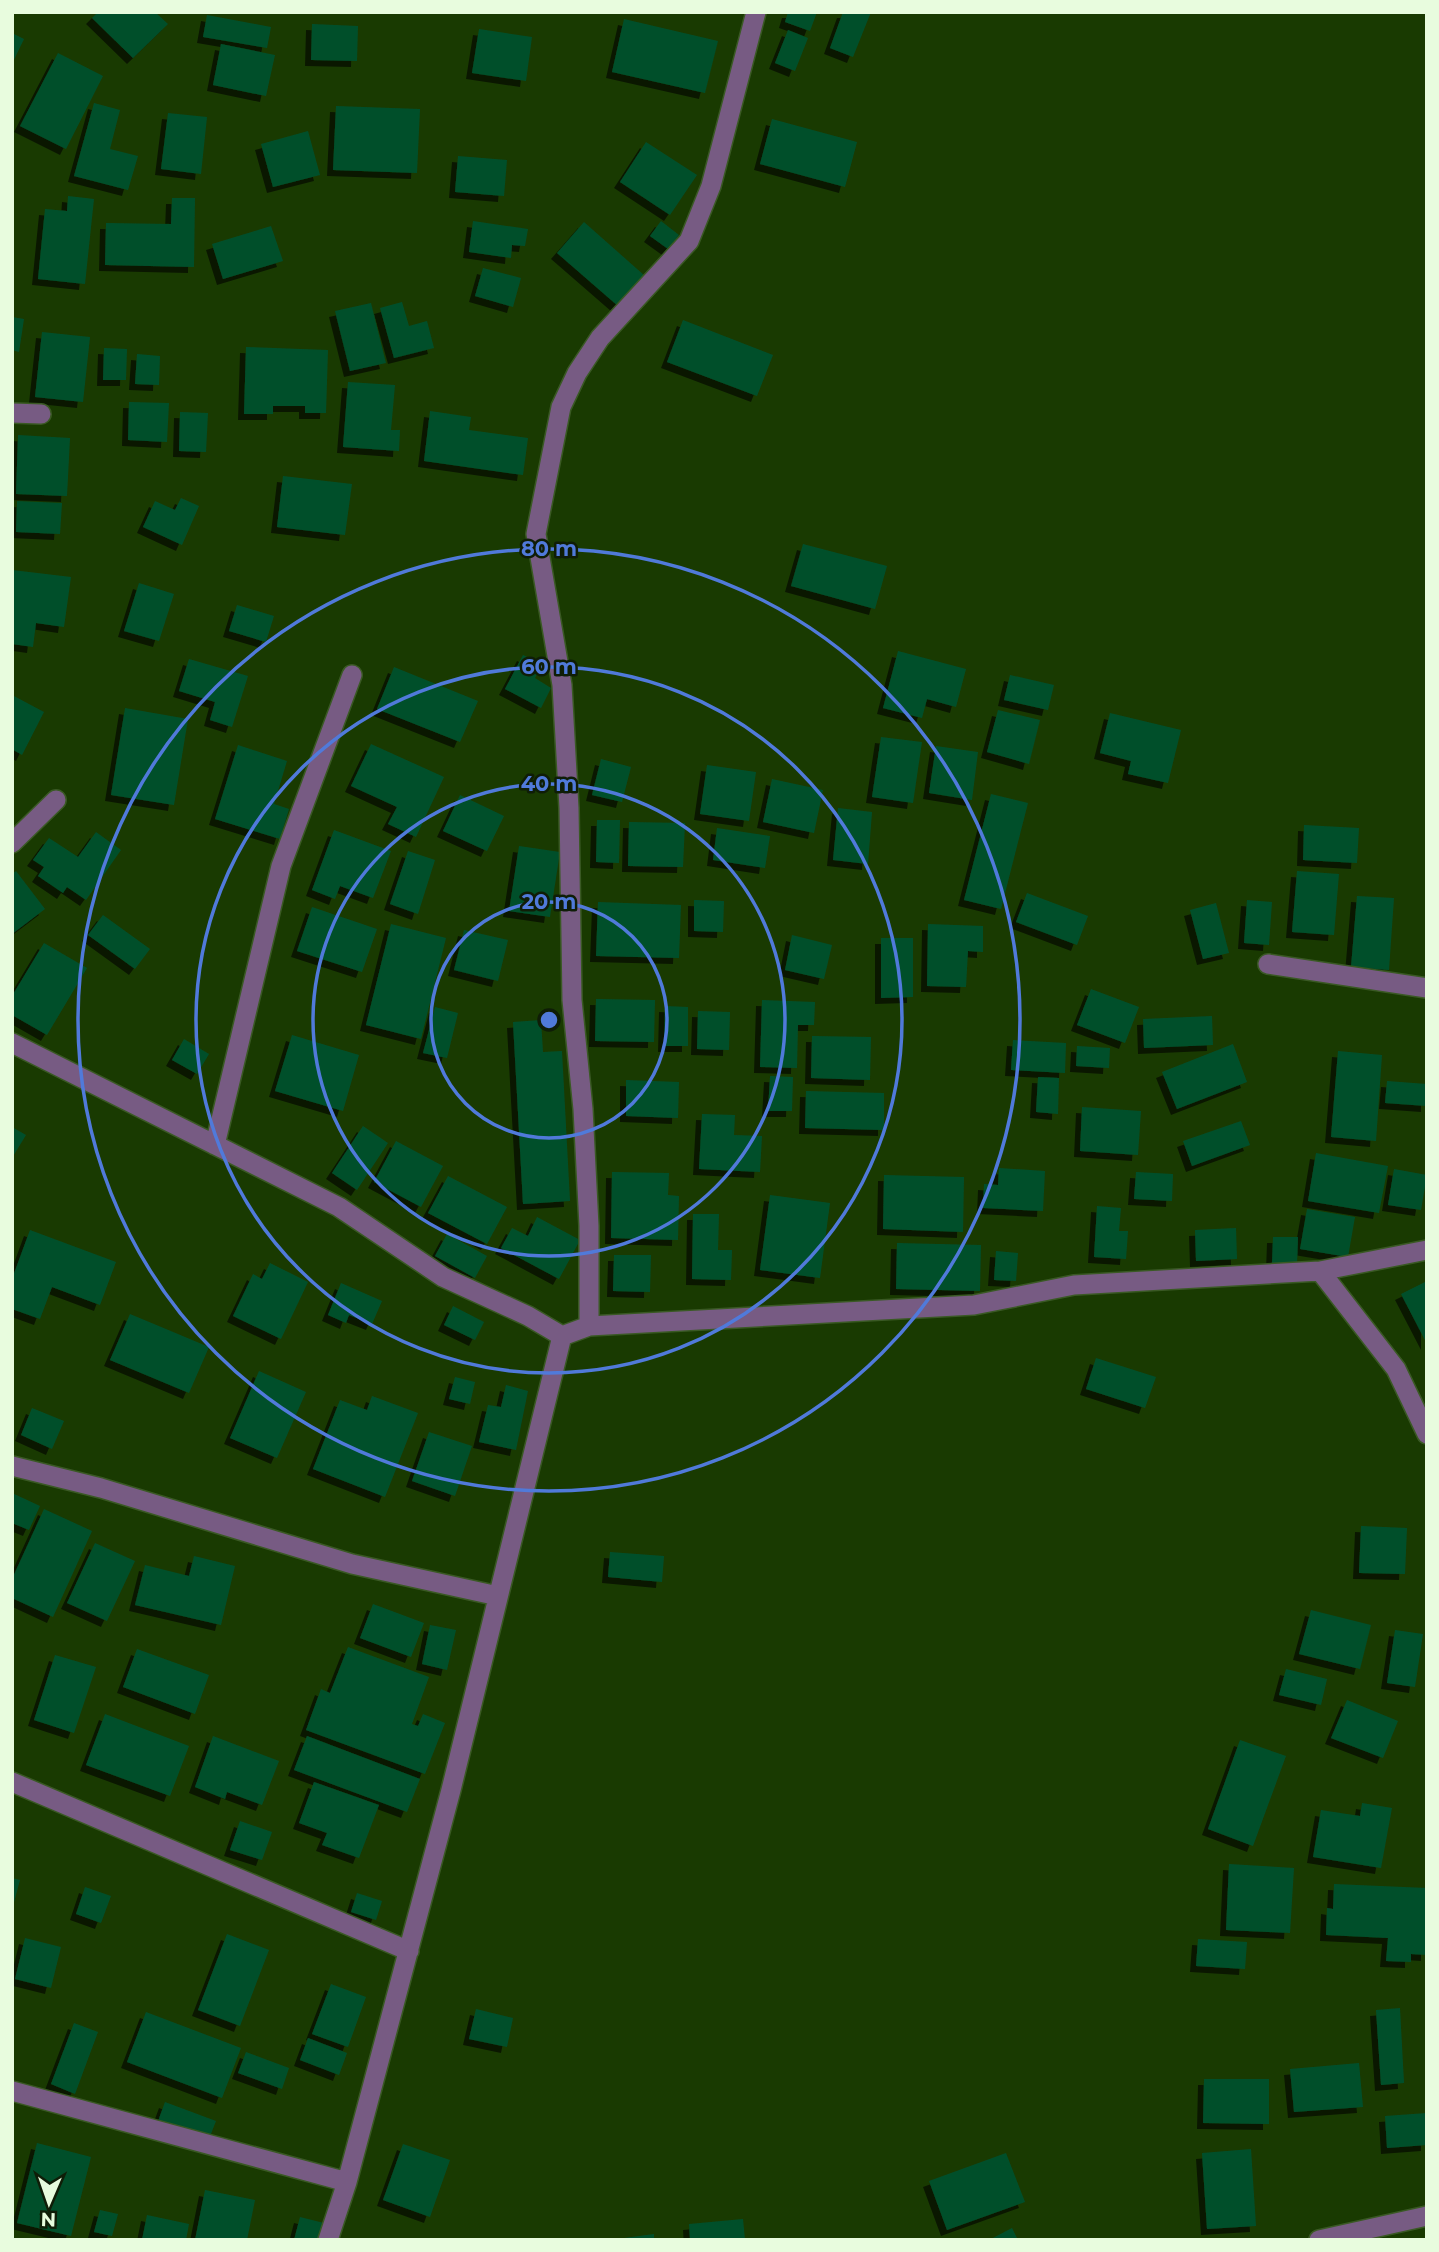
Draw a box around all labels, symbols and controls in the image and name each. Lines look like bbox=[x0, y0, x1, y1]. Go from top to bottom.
text: 80 m bbox=[521, 536, 577, 561]
text: 60 m bbox=[521, 654, 577, 679]
text: 40 m bbox=[521, 771, 577, 796]
text: 20 m bbox=[522, 889, 576, 914]
centre of rings bbox=[537, 1008, 561, 1032]
north arrow bbox=[14, 2168, 84, 2238]
text: N bbox=[40, 2208, 57, 2231]

